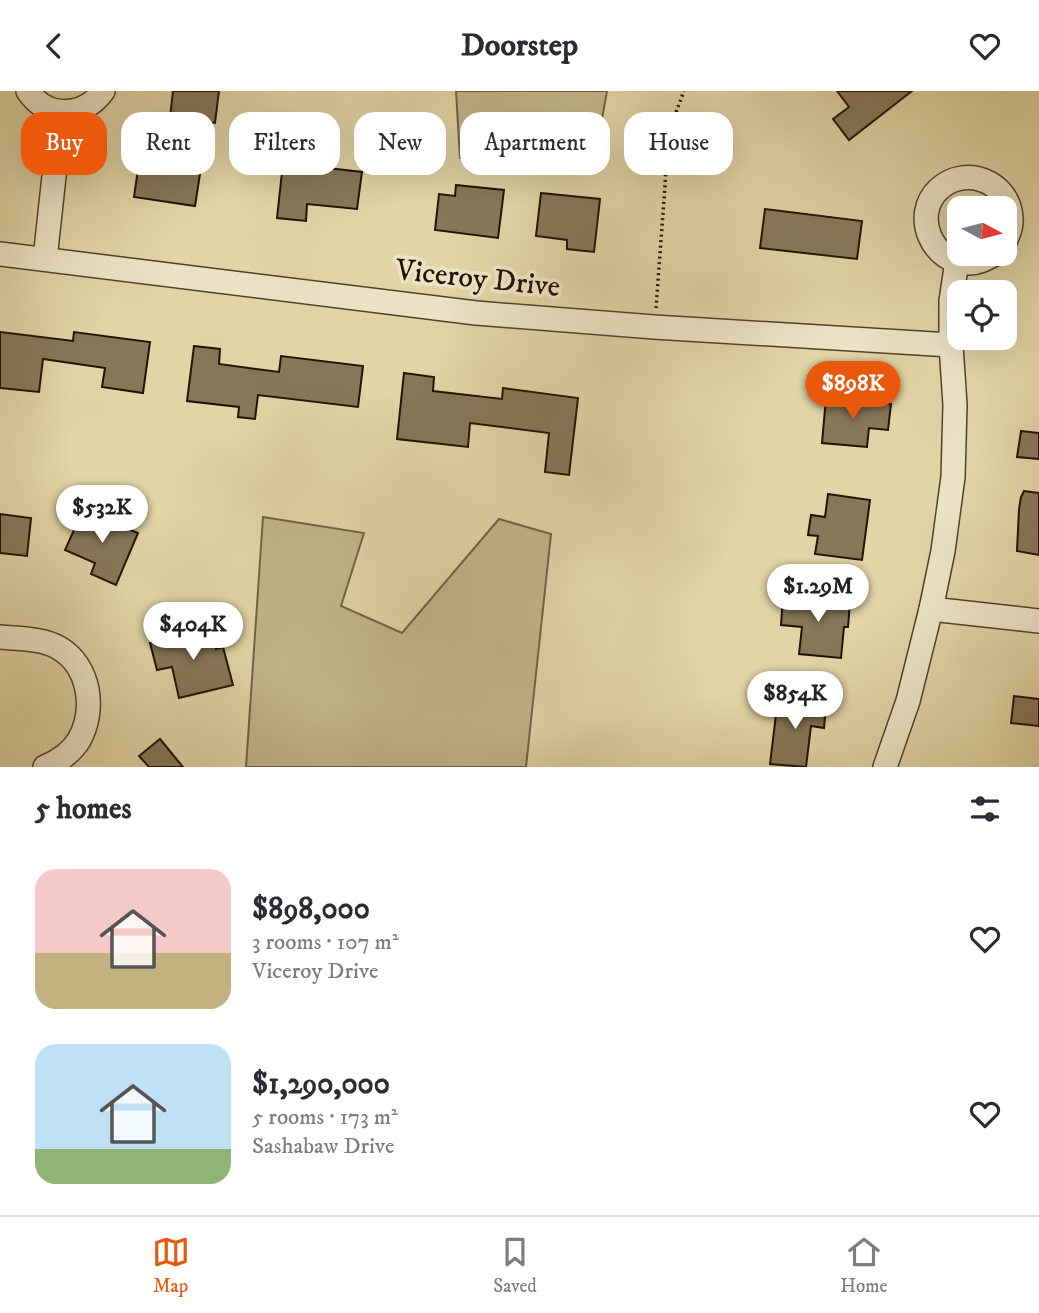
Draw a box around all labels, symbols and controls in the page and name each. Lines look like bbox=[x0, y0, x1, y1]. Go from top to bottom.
text: Doorstep bbox=[461, 26, 578, 66]
icon: back bbox=[35, 27, 73, 65]
icon: heart bbox=[966, 27, 1004, 65]
chip: Buy bbox=[21, 112, 107, 175]
chip: Rent bbox=[121, 112, 215, 175]
chip: Filters bbox=[229, 112, 340, 175]
chip: New bbox=[354, 112, 446, 175]
chip: Apartment bbox=[460, 112, 610, 175]
chip: House bbox=[624, 112, 733, 175]
north arrow bbox=[947, 196, 1017, 266]
map controls bbox=[947, 196, 1017, 350]
street label: Viceroy Drive bbox=[393, 252, 562, 306]
button: locate bbox=[947, 280, 1017, 350]
pin: $898K bbox=[804, 361, 902, 421]
text: $898K bbox=[821, 369, 885, 398]
pin: $532K bbox=[53, 485, 151, 545]
text: $532K bbox=[72, 493, 132, 522]
pin: $1.29M bbox=[761, 565, 875, 624]
text: $1.29M bbox=[783, 572, 853, 601]
pin: $404K bbox=[144, 603, 242, 662]
text: $404K bbox=[159, 610, 227, 639]
pin: $854K bbox=[746, 671, 844, 731]
text: $854K bbox=[763, 679, 827, 708]
icon: filters bbox=[966, 790, 1004, 828]
text: 5 homes bbox=[35, 791, 131, 828]
text: $898,000 bbox=[252, 891, 370, 928]
icon: home bbox=[91, 897, 175, 981]
icon: heart bbox=[966, 920, 1004, 958]
text: 3 rooms · 107 m² bbox=[252, 928, 399, 957]
text: Viceroy Drive bbox=[252, 957, 379, 986]
text: $1,290,000 bbox=[252, 1066, 390, 1103]
icon: home bbox=[91, 1072, 175, 1156]
icon: heart bbox=[966, 1095, 1004, 1133]
text: 5 rooms · 173 m² bbox=[252, 1103, 398, 1132]
text: Sashabaw Drive bbox=[252, 1132, 395, 1161]
tab: Map bbox=[152, 1233, 190, 1298]
tab: Saved bbox=[493, 1233, 537, 1298]
tab: Home bbox=[840, 1233, 887, 1298]

